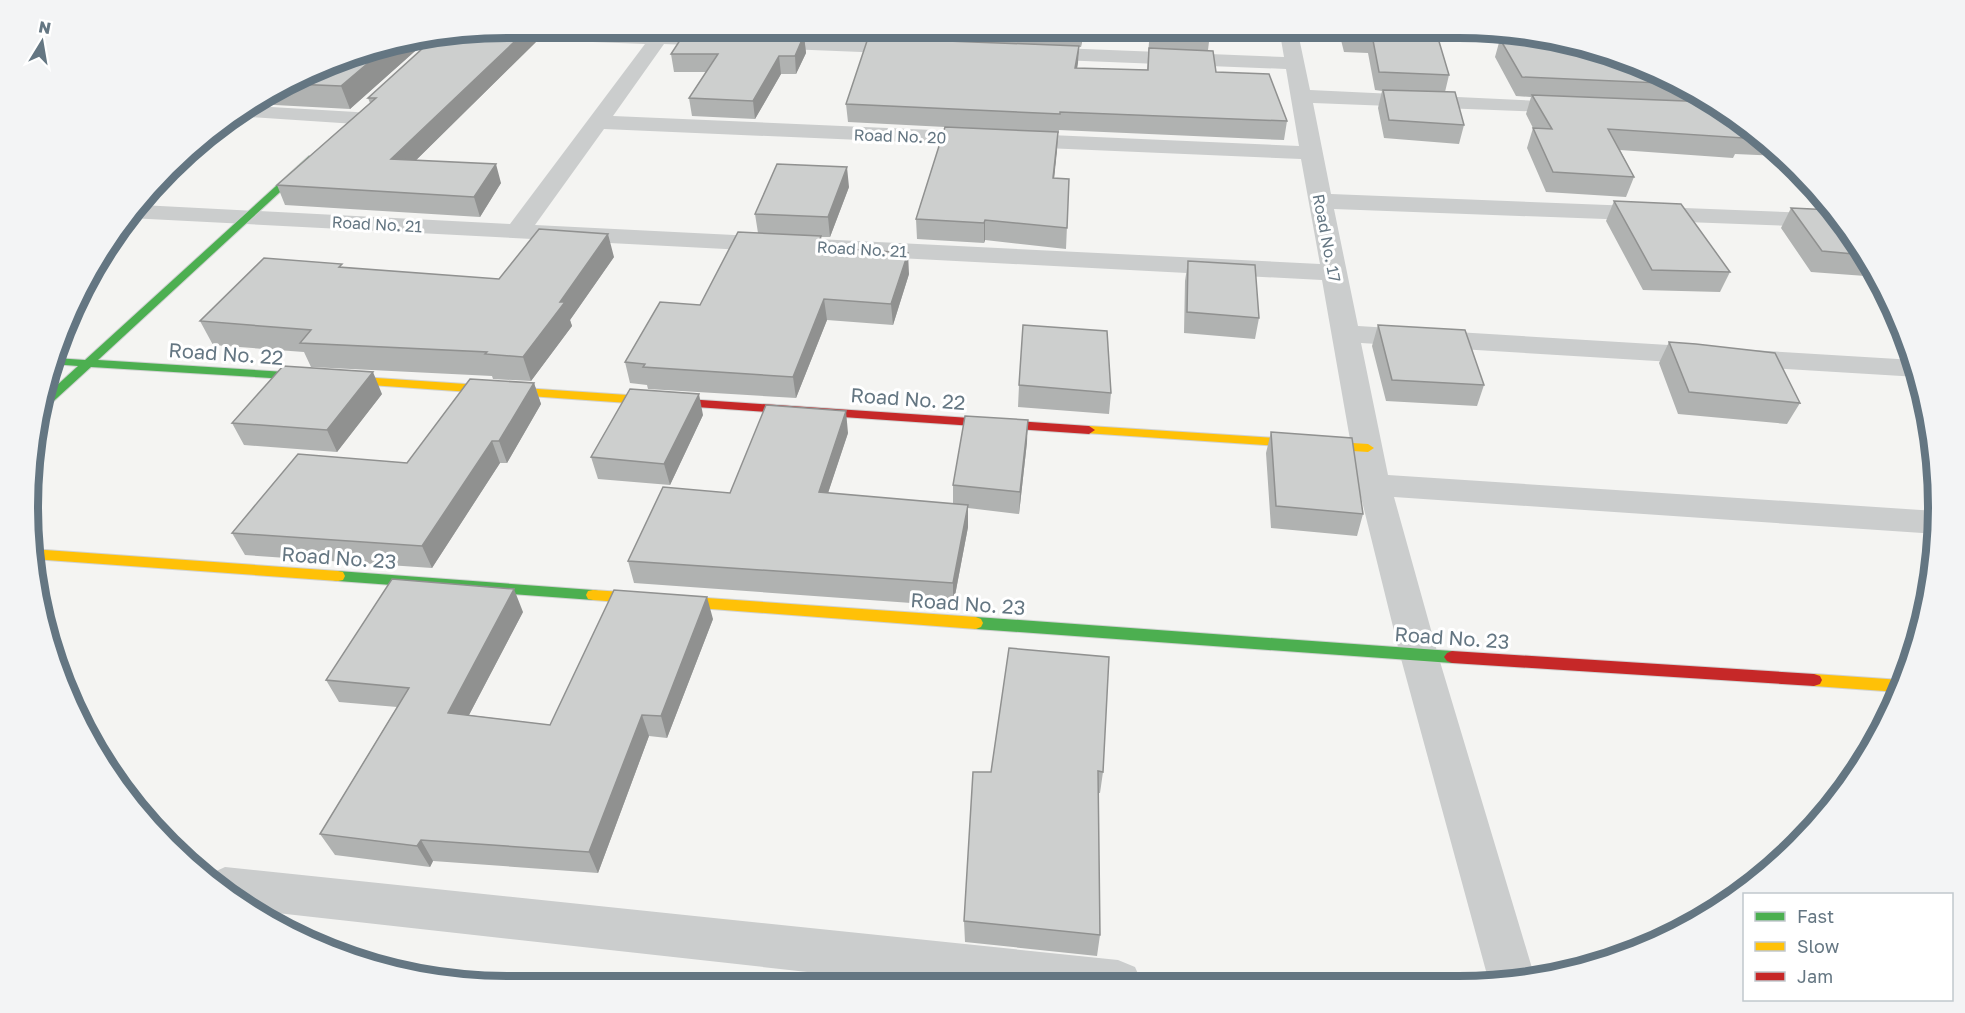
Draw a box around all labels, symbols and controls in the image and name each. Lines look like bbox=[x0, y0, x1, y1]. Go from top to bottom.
north arrow bbox=[12, 12, 72, 72]
text: N bbox=[37, 16, 53, 38]
street label: Road No. 20 bbox=[853, 124, 947, 148]
street label: Road No. 17 bbox=[1309, 192, 1345, 284]
street label: Road No. 21 bbox=[331, 212, 423, 236]
street label: Road No. 21 bbox=[816, 237, 908, 261]
street label: Road No. 22 bbox=[168, 337, 284, 369]
street label: Road No. 22 bbox=[850, 382, 966, 414]
street label: Road No. 23 bbox=[281, 541, 397, 573]
street label: Road No. 23 bbox=[910, 587, 1026, 619]
street label: Road No. 23 bbox=[1394, 621, 1510, 653]
legend bbox=[1743, 893, 1953, 1001]
text: Fast bbox=[1797, 905, 1834, 927]
text: Slow bbox=[1797, 935, 1840, 957]
text: Jam bbox=[1797, 965, 1833, 987]

